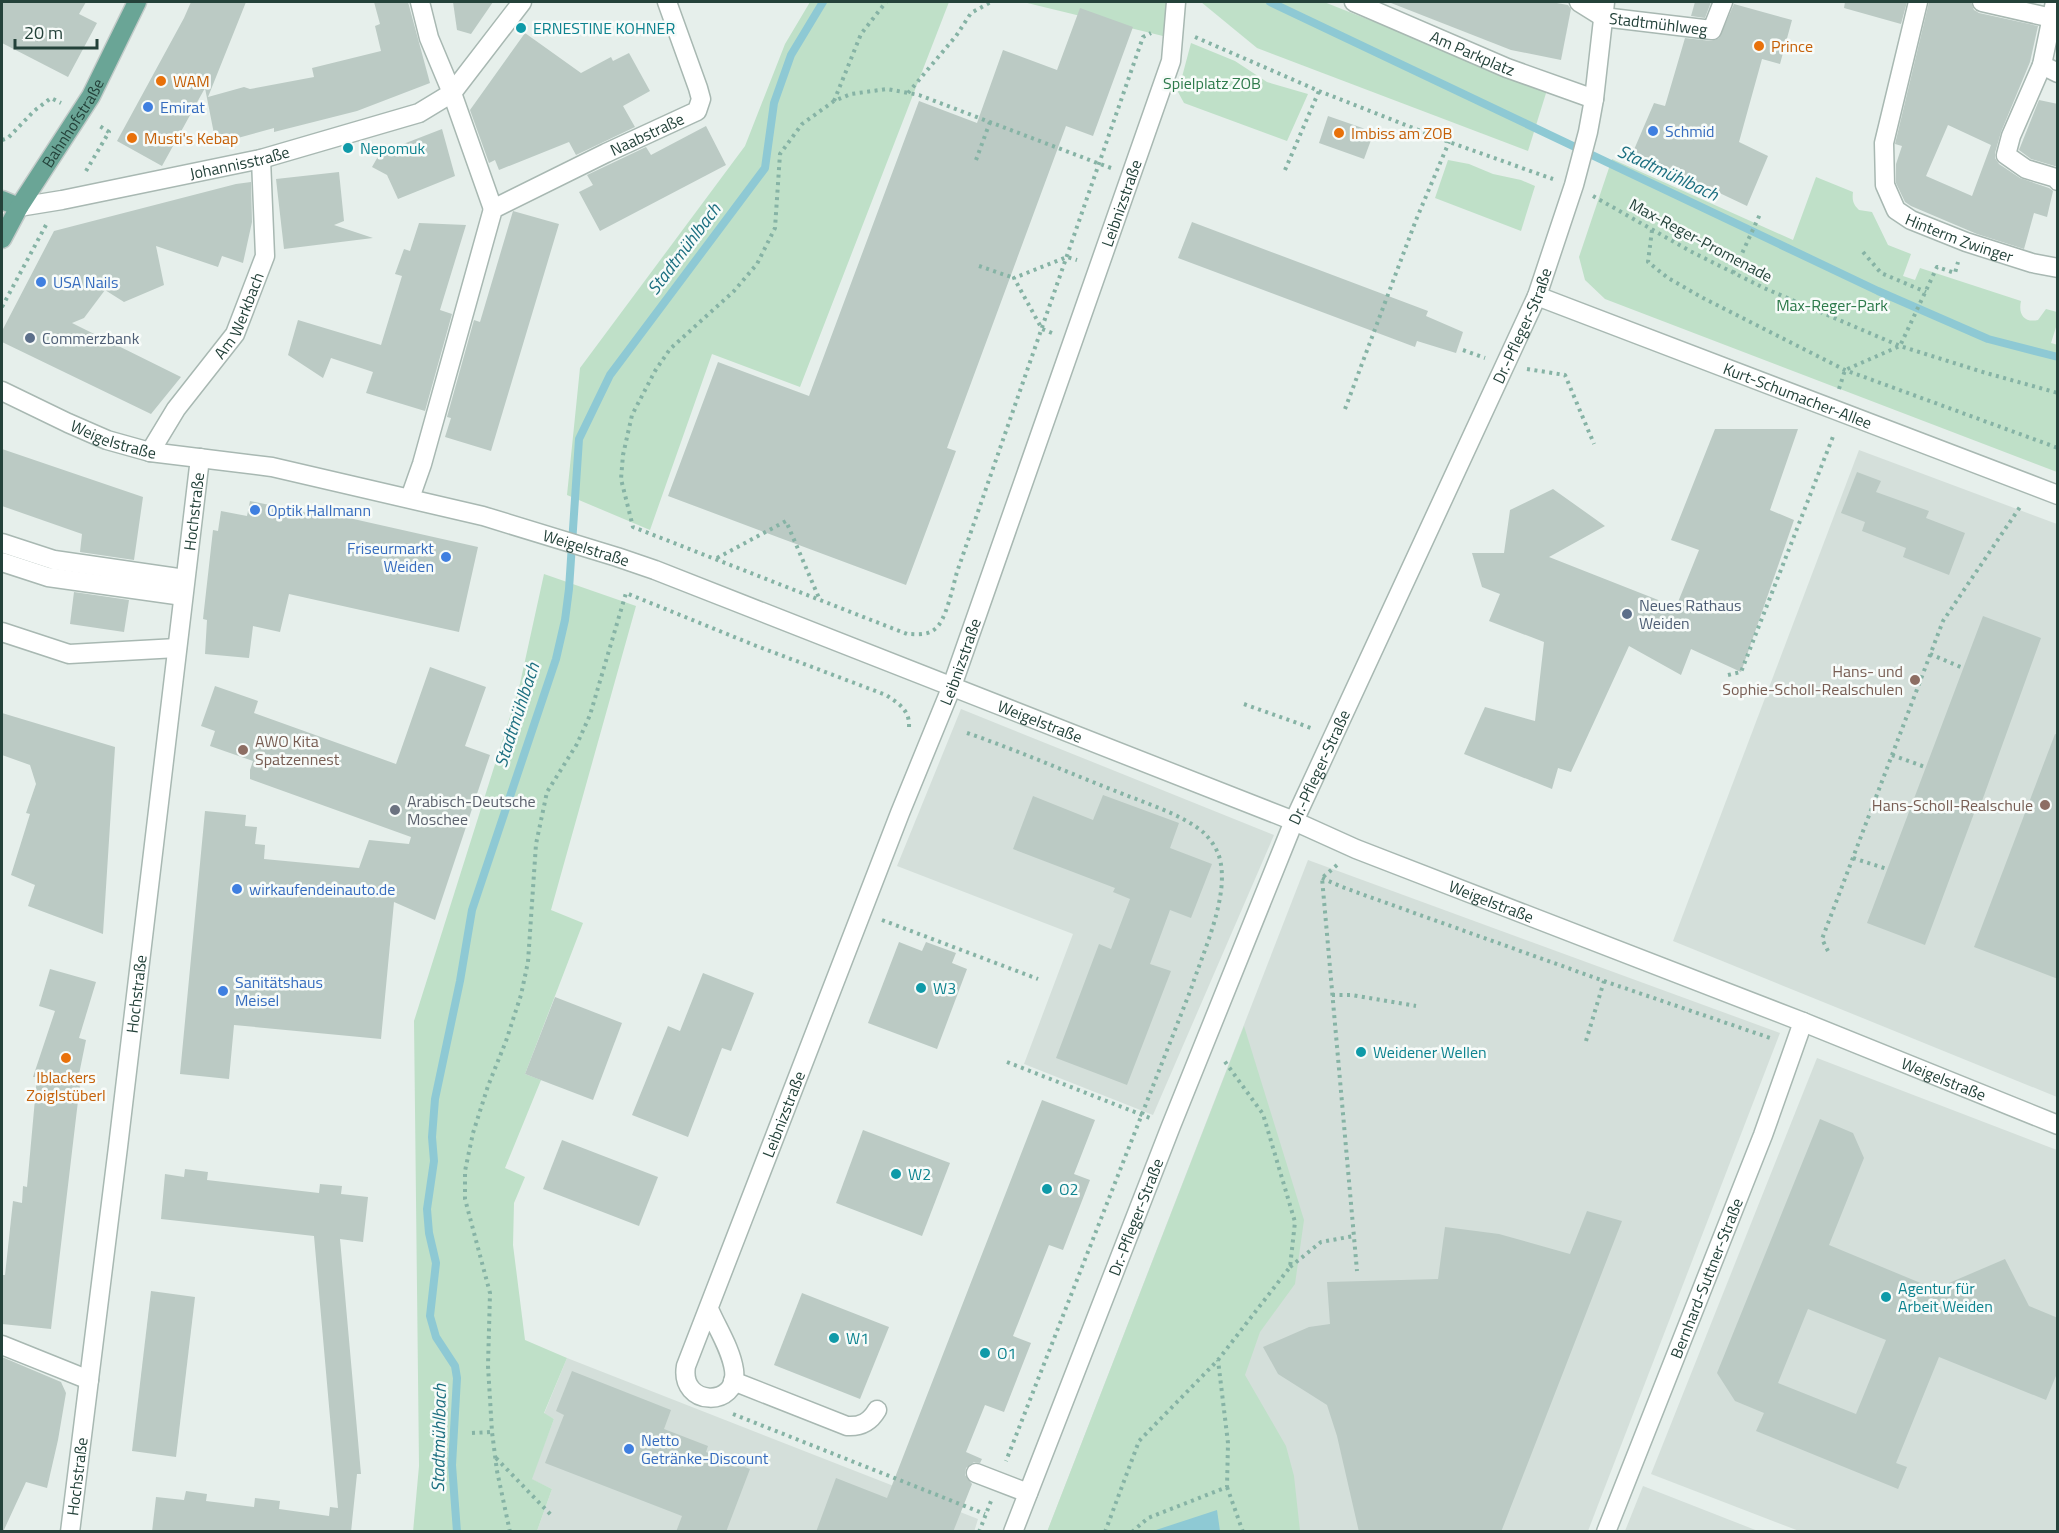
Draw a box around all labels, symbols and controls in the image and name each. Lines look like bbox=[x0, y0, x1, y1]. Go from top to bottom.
street label: Stadtmühlweg bbox=[1608, 6, 1709, 41]
scale bar bbox=[15, 12, 98, 50]
place label: ERNESTINE KOHNER bbox=[533, 16, 675, 40]
text: 20 m bbox=[24, 19, 63, 46]
marker: ERNESTINE KOHNER bbox=[514, 21, 528, 35]
street label: Am Parkplatz bbox=[1426, 24, 1518, 82]
place label: Prince bbox=[1771, 34, 1813, 58]
marker: Prince bbox=[1752, 39, 1766, 53]
place label: WAM bbox=[173, 69, 210, 93]
park label: Spielplatz ZOB bbox=[1163, 71, 1261, 95]
street label: Bahnhofstraße bbox=[36, 74, 110, 172]
marker: WAM bbox=[154, 74, 168, 88]
place label: Emirat bbox=[160, 95, 205, 119]
marker: Emirat bbox=[141, 100, 155, 114]
street label: Naabstraße bbox=[606, 107, 688, 162]
place label: Schmid bbox=[1665, 119, 1715, 143]
place label: Imbiss am ZOB bbox=[1351, 121, 1453, 145]
marker: Schmid bbox=[1646, 124, 1660, 138]
place label: Musti's Kebap bbox=[144, 126, 239, 150]
marker: Imbiss am ZOB bbox=[1332, 126, 1346, 140]
marker: Musti's Kebap bbox=[125, 131, 139, 145]
place label: Nepomuk bbox=[360, 136, 426, 160]
water label: Stadtmühlbach bbox=[1613, 137, 1724, 208]
street label: Johannisstraße bbox=[187, 139, 292, 185]
marker: Nepomuk bbox=[341, 141, 355, 155]
street label: Leibnizstraße bbox=[1095, 156, 1148, 250]
street label: Max-Reger-Promenade bbox=[1625, 192, 1777, 288]
water label: Stadtmühlbach bbox=[640, 196, 728, 300]
street label: Hinterm Zwinger bbox=[1902, 207, 2017, 268]
street label: Dr.-Pfleger-Straße bbox=[1486, 265, 1558, 387]
street label: Am Werkbach bbox=[208, 269, 270, 364]
place label: USA Nails bbox=[53, 270, 118, 294]
marker: USA Nails bbox=[34, 275, 48, 289]
park label: Max-Reger-Park bbox=[1776, 293, 1888, 317]
place label: Commerzbank bbox=[42, 326, 140, 350]
marker: Commerzbank bbox=[23, 331, 37, 345]
street label: Kurt-Schumacher-Allee bbox=[1720, 356, 1875, 435]
street label: Weigelstraße bbox=[67, 414, 158, 465]
street label: Hochstraße bbox=[177, 471, 210, 552]
place label: Optik Hallmann bbox=[267, 498, 371, 522]
marker: Optik Hallmann bbox=[248, 503, 262, 517]
street label: Weigelstraße bbox=[540, 523, 633, 572]
place label: Friseurmarkt Weiden bbox=[347, 536, 434, 578]
marker: Friseurmarkt Weiden bbox=[439, 550, 453, 564]
place label: Neues Rathaus Weiden bbox=[1639, 593, 1741, 635]
marker: Neues Rathaus Weiden bbox=[1620, 607, 1634, 621]
street label: Leibnizstraße bbox=[933, 615, 987, 709]
water label: Stadtmühlbach bbox=[487, 658, 546, 771]
place label: Hans- und Sophie-Scholl-Realschulen bbox=[1722, 659, 1903, 701]
marker: Hans- und Sophie-Scholl-Realschulen bbox=[1908, 673, 1922, 687]
street label: Weigelstraße bbox=[994, 694, 1086, 749]
street label: Dr.-Pfleger-Straße bbox=[1282, 706, 1356, 828]
place label: AWO Kita Spatzennest bbox=[255, 729, 340, 771]
marker: AWO Kita Spatzennest bbox=[236, 743, 250, 757]
place label: Arabisch-Deutsche Moschee bbox=[407, 789, 536, 831]
place label: Hans-Scholl-Realschule bbox=[1872, 793, 2033, 817]
marker: Hans-Scholl-Realschule bbox=[2038, 798, 2052, 812]
marker: Arabisch-Deutsche Moschee bbox=[388, 803, 402, 817]
street label: Weigelstraße bbox=[1445, 874, 1537, 929]
place label: wirkaufendeinauto.de bbox=[249, 877, 395, 901]
marker: wirkaufendeinauto.de bbox=[230, 882, 244, 896]
street label: Hochstraße bbox=[120, 954, 153, 1035]
place label: Sanitätshaus Meisel bbox=[235, 970, 323, 1012]
place label: W3 bbox=[933, 976, 956, 1000]
marker: W3 bbox=[914, 981, 928, 995]
marker: Sanitätshaus Meisel bbox=[216, 984, 230, 998]
place label: Weidener Wellen bbox=[1373, 1040, 1487, 1064]
marker: Weidener Wellen bbox=[1354, 1045, 1368, 1059]
marker: Iblackers Zoiglstüberl bbox=[59, 1051, 73, 1065]
street label: Weigelstraße bbox=[1898, 1051, 1990, 1107]
place label: Iblackers Zoiglstüberl bbox=[26, 1065, 106, 1107]
street label: Leibnizstraße bbox=[756, 1067, 811, 1161]
street label: Dr.-Pfleger-Straße bbox=[1102, 1155, 1169, 1279]
place label: W2 bbox=[908, 1162, 931, 1186]
marker: W2 bbox=[889, 1167, 903, 1181]
place label: O2 bbox=[1059, 1177, 1079, 1201]
marker: O2 bbox=[1040, 1182, 1054, 1196]
street label: Bernhard-Suttner-Straße bbox=[1664, 1194, 1749, 1362]
place label: Agentur für Arbeit Weiden bbox=[1898, 1276, 1993, 1318]
marker: Agentur für Arbeit Weiden bbox=[1879, 1290, 1893, 1304]
place label: W1 bbox=[846, 1326, 869, 1350]
marker: W1 bbox=[827, 1331, 841, 1345]
place label: O1 bbox=[997, 1341, 1017, 1365]
marker: O1 bbox=[978, 1346, 992, 1360]
water label: Stadtmühlbach bbox=[424, 1383, 453, 1492]
place label: Netto Getränke-Discount bbox=[641, 1428, 769, 1470]
street label: Hochstraße bbox=[60, 1436, 94, 1517]
marker: Netto Getränke-Discount bbox=[622, 1442, 636, 1456]

